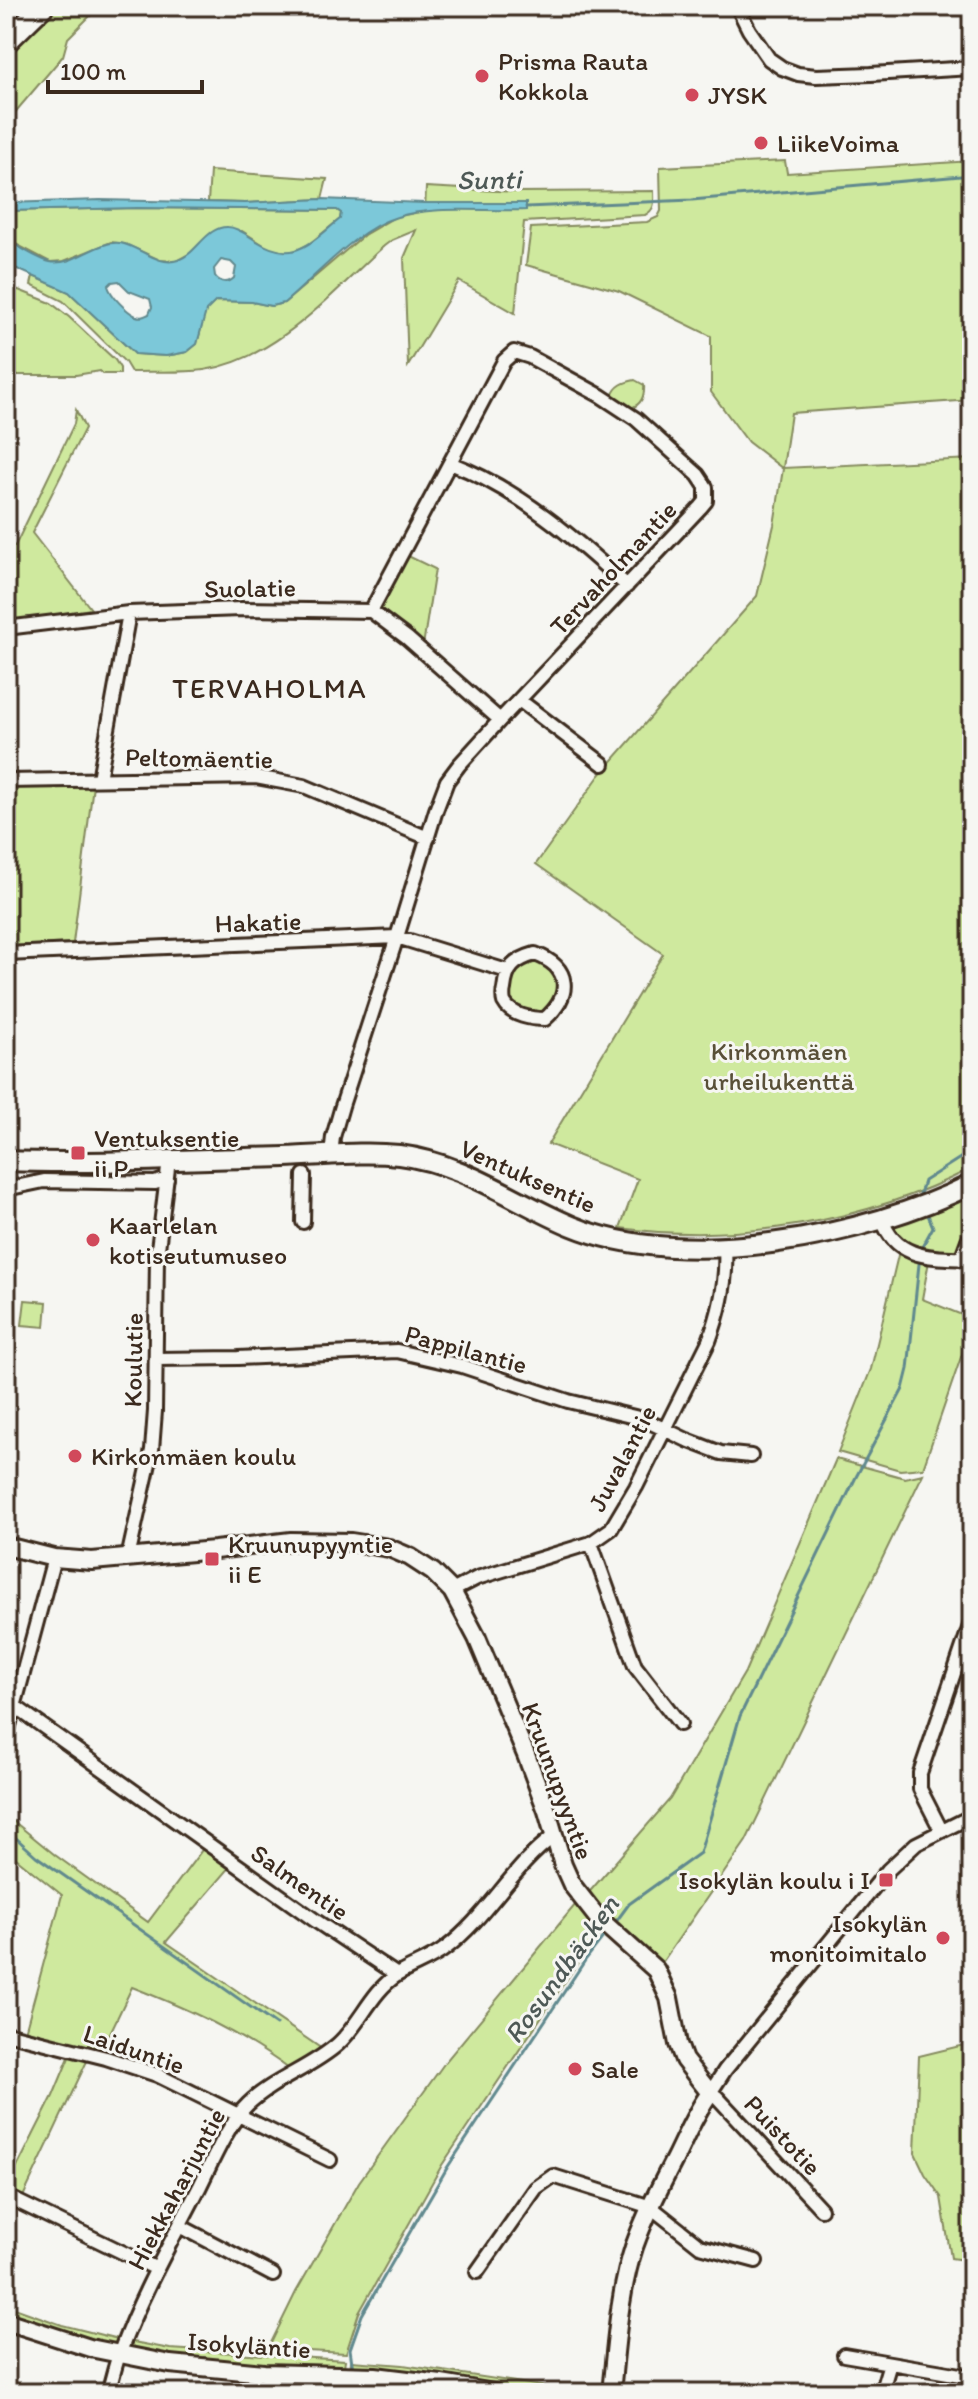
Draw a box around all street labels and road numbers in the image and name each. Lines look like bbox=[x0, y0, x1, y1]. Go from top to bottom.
street label: Tervaholmantie bbox=[543, 494, 683, 642]
street label: Suolatie bbox=[204, 571, 296, 605]
street label: Peltomäentie bbox=[125, 741, 273, 775]
street label: Hakatie bbox=[214, 905, 302, 939]
street label: Ventuksentie bbox=[455, 1132, 601, 1220]
street label: Koulutie bbox=[116, 1312, 150, 1408]
street label: Pappilantie bbox=[401, 1317, 531, 1381]
street label: Juvalantie bbox=[581, 1399, 663, 1517]
street label: Kruunupyyntie bbox=[515, 1698, 601, 1864]
street label: Salmentie bbox=[245, 1837, 355, 1927]
street label: Laiduntie bbox=[79, 2017, 189, 2081]
street label: Puistotie bbox=[737, 2088, 829, 2182]
street label: Hiekkaharjuntie bbox=[120, 2102, 232, 2276]
street label: Isokyläntie bbox=[186, 2325, 312, 2365]

